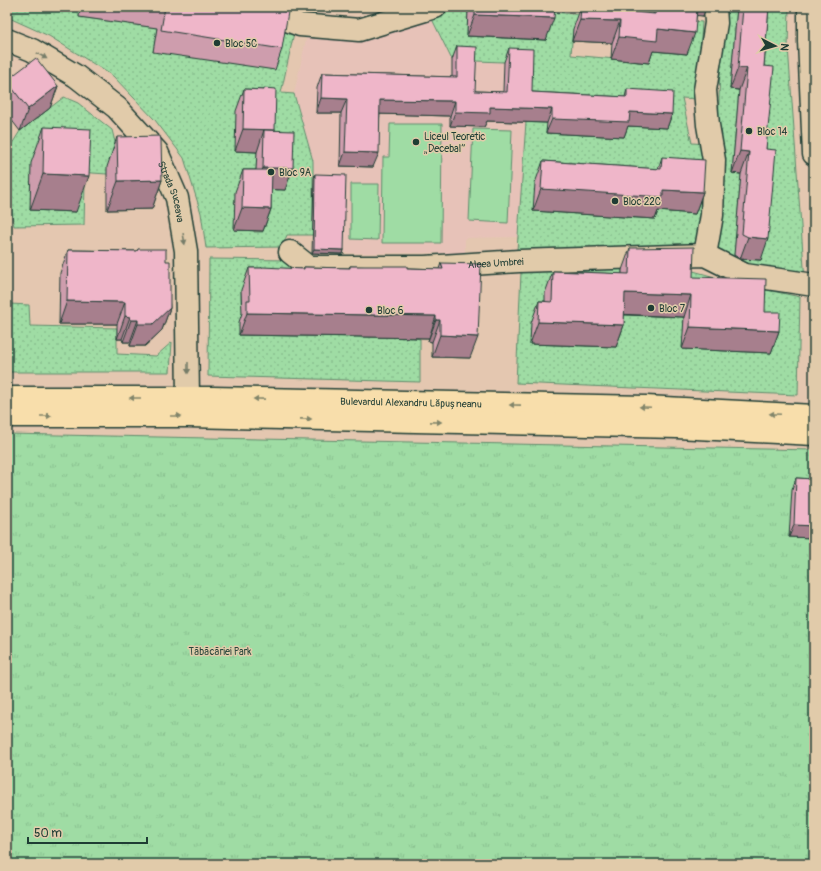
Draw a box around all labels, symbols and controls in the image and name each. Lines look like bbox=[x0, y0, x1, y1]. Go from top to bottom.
north arrow bbox=[755, 26, 795, 66]
marker: Bloc 5C bbox=[212, 38, 222, 48]
place label: Bloc 5C bbox=[225, 38, 257, 50]
text: N bbox=[778, 43, 791, 52]
one-way arrow bbox=[36, 53, 48, 60]
marker: Bloc 14 bbox=[744, 126, 754, 136]
place label: Bloc 14 bbox=[757, 126, 788, 138]
place label: Liceul Teoretic „Decebal” bbox=[424, 131, 485, 155]
marker: Liceul Teoretic „Decebal” bbox=[411, 137, 421, 147]
street label: Strada Suceava bbox=[155, 159, 186, 224]
marker: Bloc 9A bbox=[266, 167, 276, 177]
place label: Bloc 9A bbox=[279, 167, 312, 179]
marker: Bloc 22C bbox=[610, 196, 620, 206]
place label: Bloc 22C bbox=[623, 196, 661, 208]
one-way arrow bbox=[181, 232, 187, 245]
street label: Aleea Umbrei bbox=[467, 256, 524, 271]
marker: Bloc 7 bbox=[646, 303, 656, 313]
place label: Bloc 7 bbox=[659, 303, 686, 315]
marker: Bloc 6 bbox=[364, 305, 374, 315]
place label: Bloc 6 bbox=[377, 305, 404, 317]
one-way arrow bbox=[185, 362, 191, 375]
one-way arrow bbox=[128, 395, 141, 401]
one-way arrow bbox=[252, 396, 265, 402]
street label: Bulevardul Alexandru Lăpușneanu bbox=[340, 396, 482, 411]
one-way arrow bbox=[509, 401, 521, 408]
one-way arrow bbox=[638, 404, 651, 410]
one-way arrow bbox=[769, 410, 781, 417]
one-way arrow bbox=[40, 413, 53, 419]
one-way arrow bbox=[170, 413, 183, 419]
one-way arrow bbox=[300, 415, 312, 422]
one-way arrow bbox=[430, 418, 442, 425]
park label: Tăbăcăriei Park bbox=[189, 646, 252, 658]
scale bar bbox=[28, 819, 147, 845]
text: 50 m bbox=[34, 826, 62, 841]

